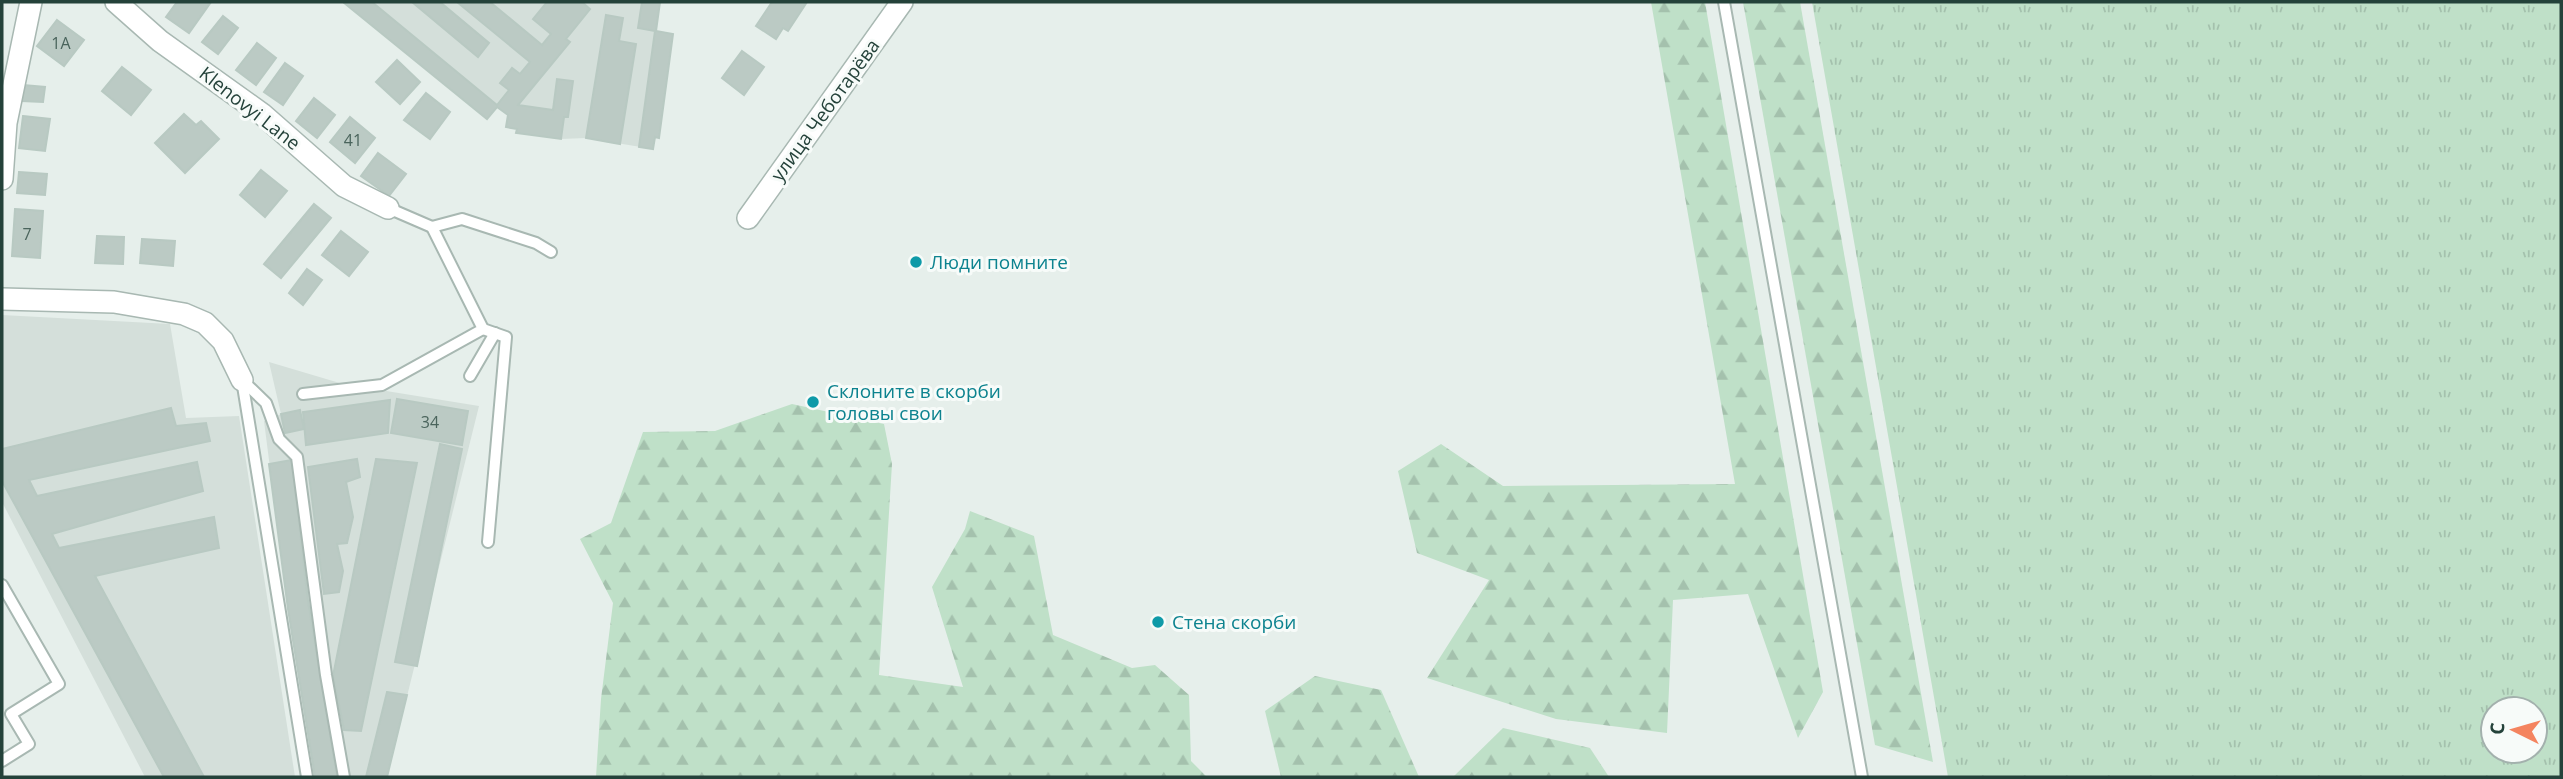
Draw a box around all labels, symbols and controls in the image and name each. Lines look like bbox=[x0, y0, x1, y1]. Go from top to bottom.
house number: 1А bbox=[51, 32, 72, 54]
street label: улица Чеботарёва bbox=[765, 34, 885, 186]
street label: Klenovyi Lane bbox=[194, 60, 306, 156]
house number: 41 bbox=[344, 129, 362, 151]
house number: 7 bbox=[22, 223, 32, 245]
place label: Люди помните bbox=[930, 249, 1068, 275]
marker: Люди помните bbox=[908, 254, 924, 270]
place label: Склоните в скорби головы свои bbox=[827, 378, 1001, 426]
marker: Склоните в скорби головы свои bbox=[805, 394, 821, 410]
house number: 34 bbox=[421, 411, 439, 433]
place label: Стена скорби bbox=[1172, 609, 1296, 635]
marker: Стена скорби bbox=[1150, 614, 1166, 630]
north arrow bbox=[2479, 695, 2549, 765]
text: С bbox=[2484, 721, 2511, 736]

